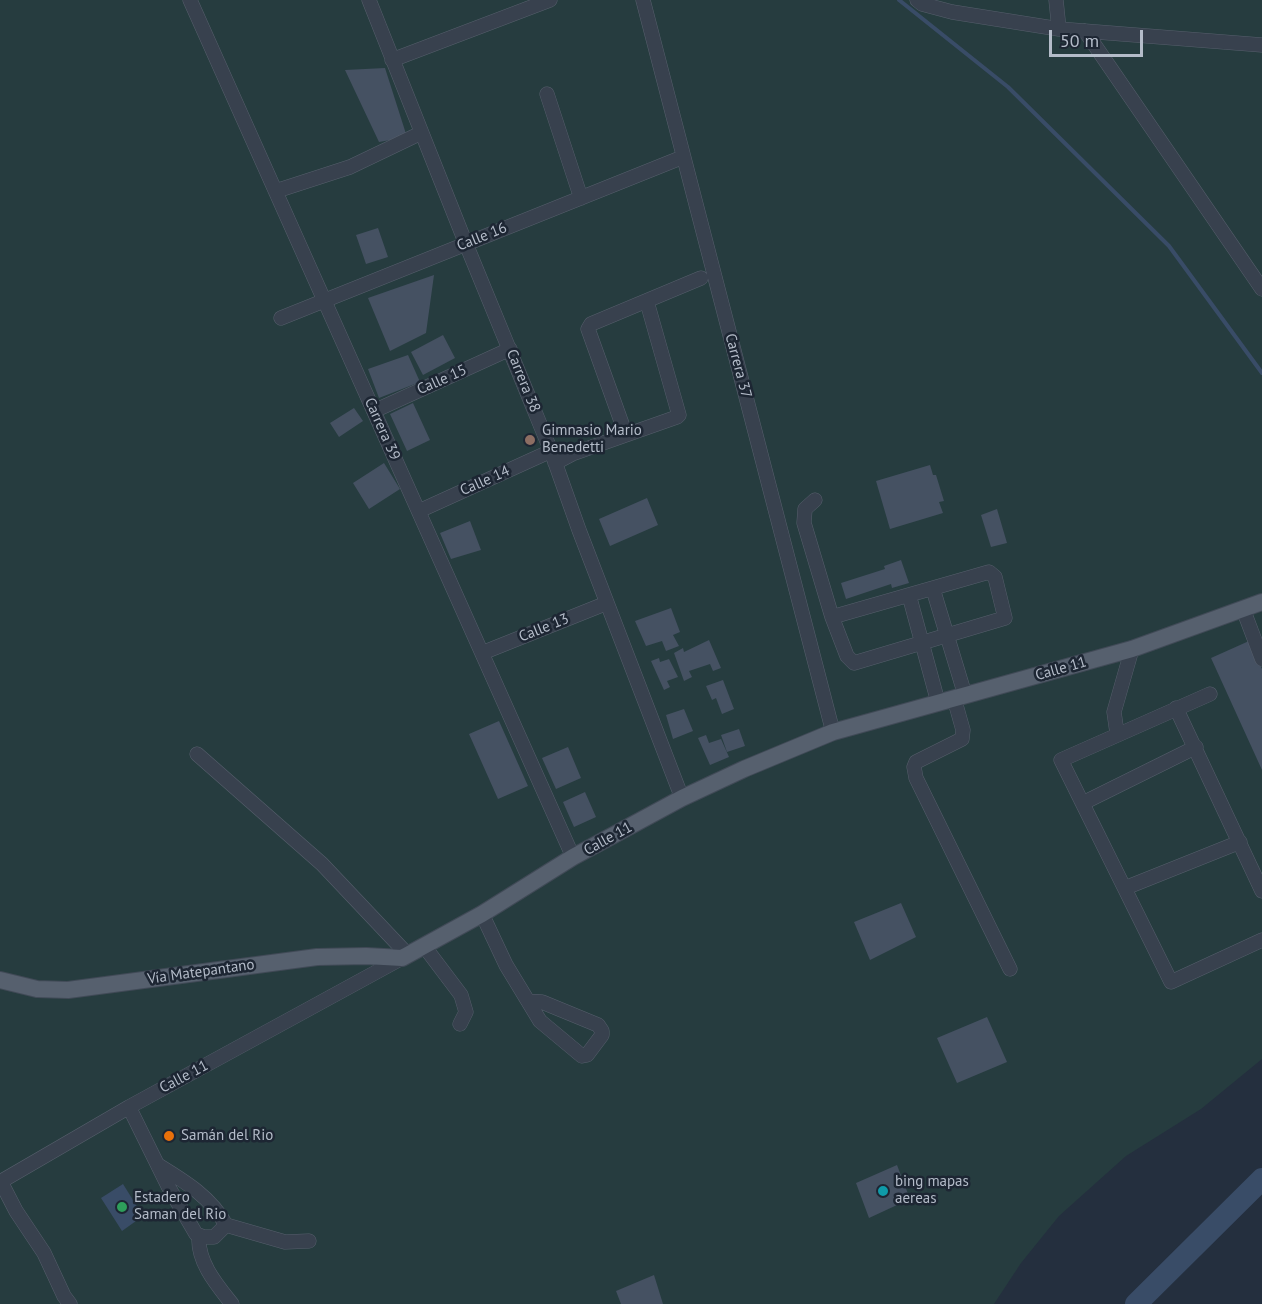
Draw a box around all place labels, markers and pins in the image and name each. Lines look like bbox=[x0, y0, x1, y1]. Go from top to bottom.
place label: Gimnasio Mario Benedetti bbox=[542, 422, 642, 457]
marker: Gimnasio Mario Benedetti bbox=[523, 433, 537, 447]
place label: Samán del Rio bbox=[181, 1127, 273, 1145]
marker: Samán del Rio bbox=[162, 1129, 176, 1143]
place label: bing mapas aereas bbox=[895, 1173, 969, 1208]
marker: bing mapas aereas bbox=[876, 1184, 890, 1198]
place label: Estadero Saman del Rio bbox=[134, 1189, 226, 1224]
marker: Estadero Saman del Rio bbox=[115, 1200, 129, 1214]

